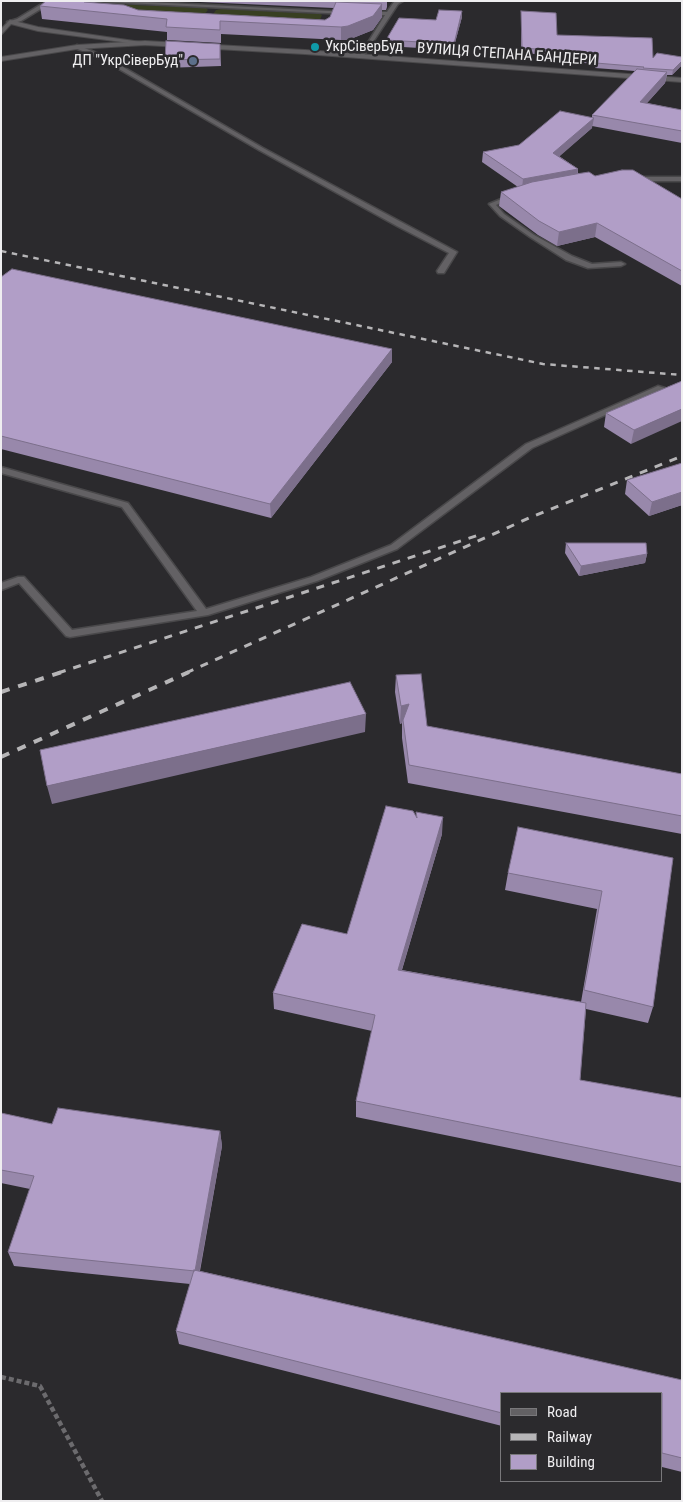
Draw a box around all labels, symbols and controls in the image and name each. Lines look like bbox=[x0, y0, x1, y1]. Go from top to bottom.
place label: УкрСіверБуд bbox=[325, 38, 403, 56]
street label: ВУЛИЦЯ СТЕПАНА БАНДЕРИ bbox=[416, 40, 598, 70]
marker: УкрСіверБуд bbox=[309, 41, 321, 53]
place label: ДП "УкрСіверБуд" bbox=[73, 52, 183, 70]
marker: ДП "УкрСіверБуд" bbox=[187, 55, 199, 67]
legend bbox=[500, 1392, 663, 1482]
text: Road bbox=[547, 1403, 577, 1421]
text: Railway bbox=[547, 1428, 592, 1446]
text: Building bbox=[547, 1453, 595, 1471]

